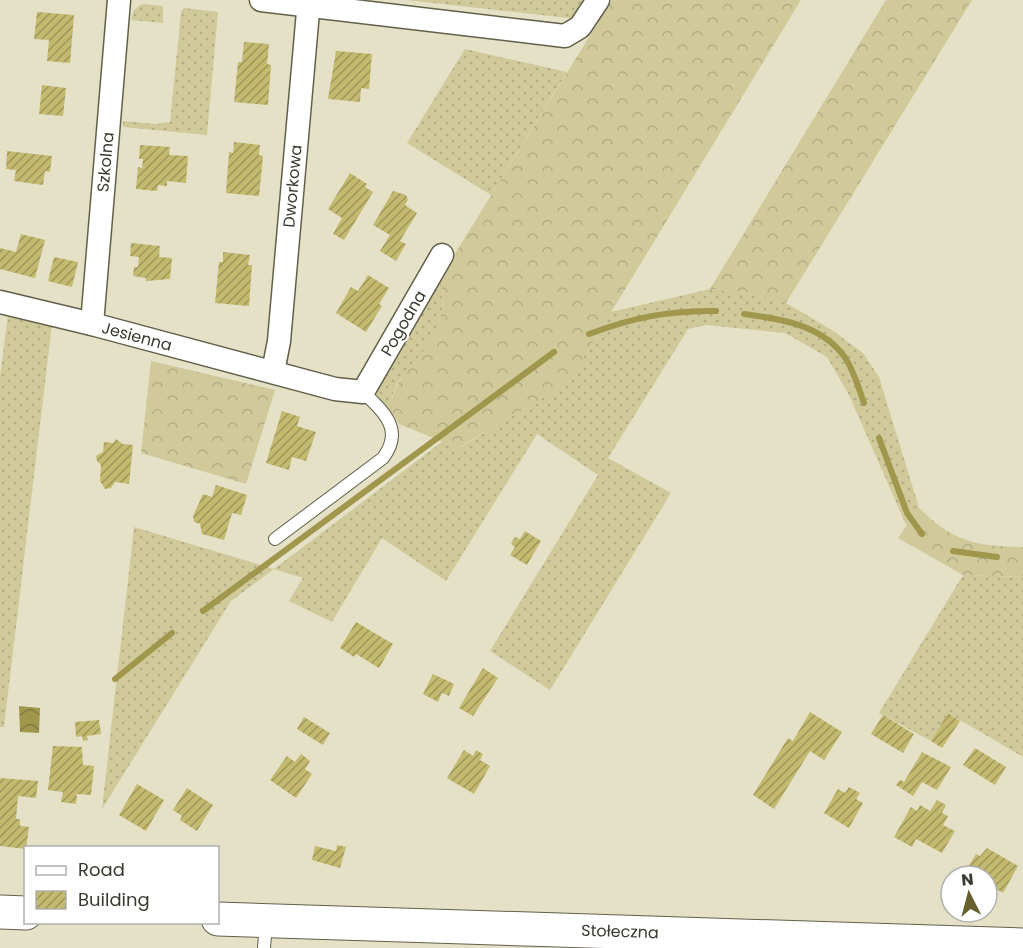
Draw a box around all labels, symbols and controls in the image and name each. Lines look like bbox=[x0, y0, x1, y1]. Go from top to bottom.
street label: Szkolna bbox=[91, 131, 120, 193]
street label: Dworkowa bbox=[277, 144, 308, 228]
street label: Pogodna bbox=[375, 286, 432, 360]
street label: Jesienna bbox=[99, 316, 175, 357]
legend bbox=[24, 846, 219, 924]
text: Road bbox=[78, 857, 125, 882]
north arrow bbox=[939, 864, 999, 924]
text: N bbox=[960, 868, 975, 892]
text: Building bbox=[78, 887, 150, 912]
street label: Stołeczna bbox=[581, 919, 659, 944]

